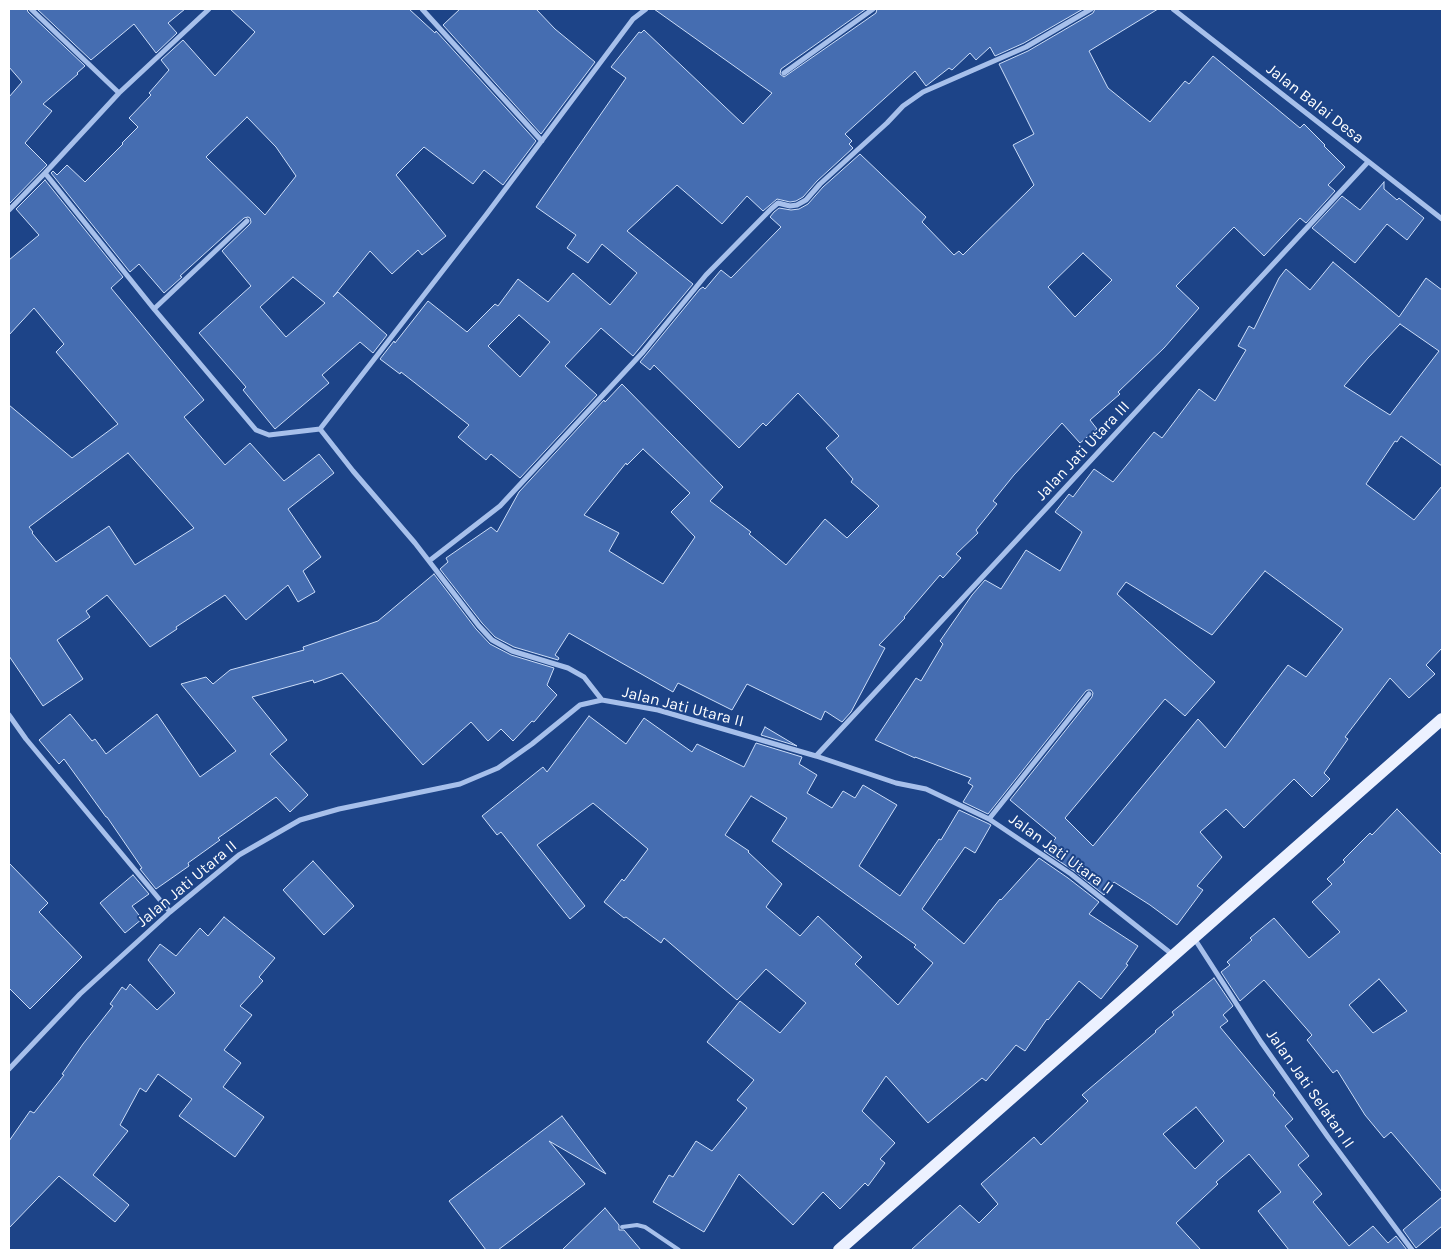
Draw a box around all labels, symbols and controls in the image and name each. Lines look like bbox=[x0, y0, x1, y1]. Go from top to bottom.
street label: Jalan Balai Desa bbox=[1262, 60, 1368, 148]
street label: Jalan Jati Utara III bbox=[1032, 397, 1134, 505]
street label: Jalan Jati Utara II bbox=[620, 683, 746, 731]
street label: Jalan Jati Utara II bbox=[1005, 810, 1117, 898]
street label: Jalan Jati Utara II bbox=[133, 837, 241, 931]
street label: Jalan Jati Selatan II bbox=[1262, 1026, 1358, 1152]

